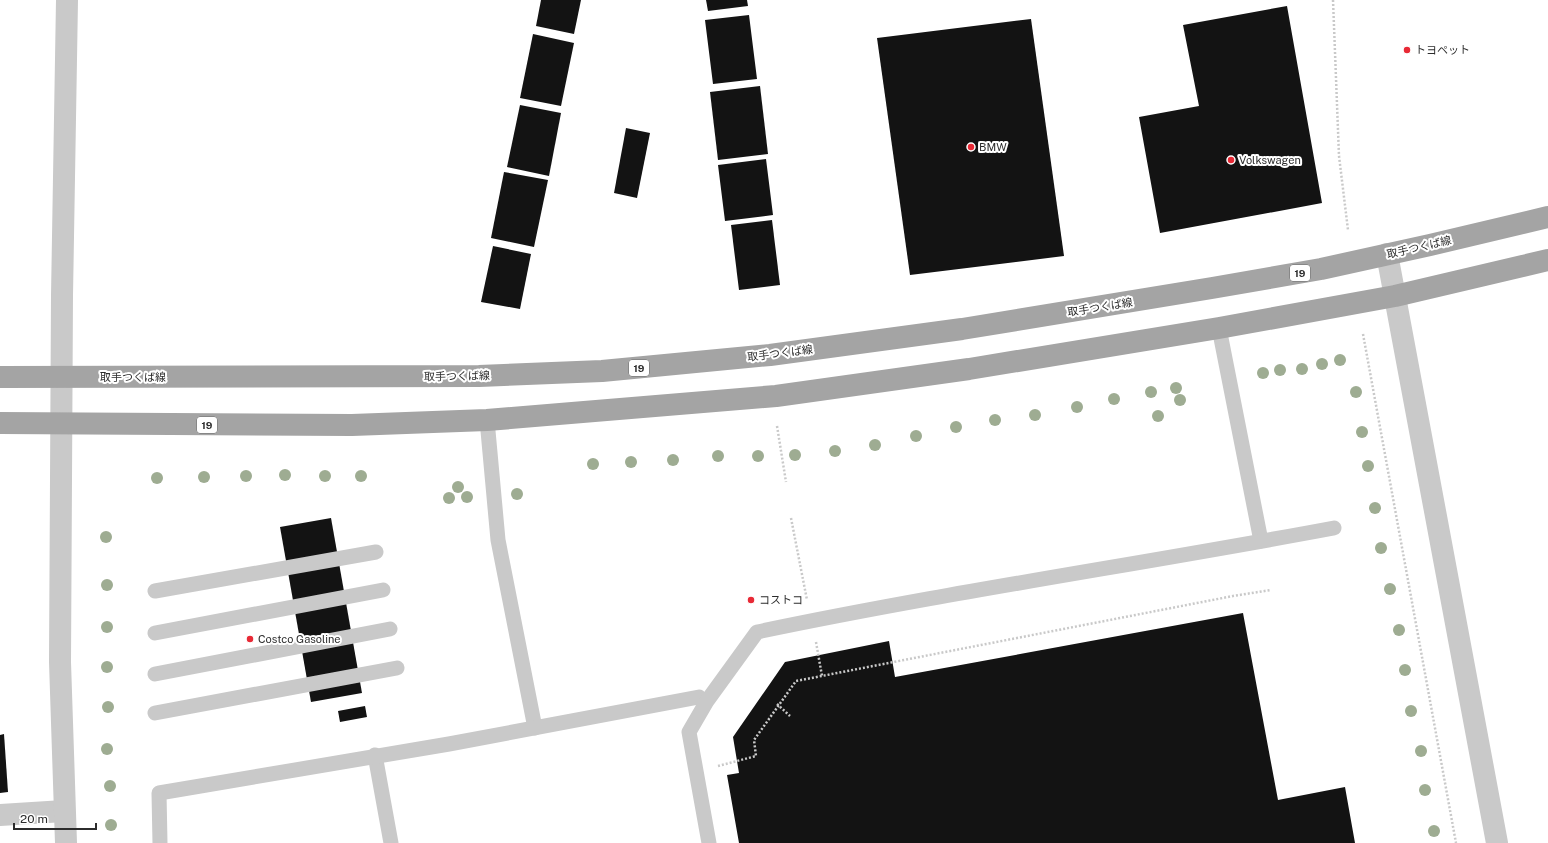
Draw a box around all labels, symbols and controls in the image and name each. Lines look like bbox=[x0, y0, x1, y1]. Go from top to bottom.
place label: トヨペット bbox=[1415, 44, 1470, 56]
marker: トヨペット bbox=[1402, 45, 1412, 55]
place label: BMW bbox=[979, 141, 1007, 153]
marker: BMW bbox=[966, 142, 976, 152]
place label: Volkswagen bbox=[1239, 154, 1301, 166]
marker: Volkswagen bbox=[1226, 155, 1236, 165]
street label: 取手つくば線 bbox=[1385, 234, 1453, 260]
road number: 19 bbox=[1290, 265, 1310, 281]
street label: 取手つくば線 bbox=[1066, 296, 1134, 318]
street label: 取手つくば線 bbox=[747, 343, 813, 363]
road number: 19 bbox=[629, 360, 649, 376]
street label: 取手つくば線 bbox=[424, 369, 490, 383]
street label: 取手つくば線 bbox=[100, 371, 166, 383]
road number: 19 bbox=[197, 417, 217, 433]
place label: コストコ bbox=[759, 594, 803, 606]
marker: コストコ bbox=[746, 595, 756, 605]
place label: Costco Gasoline bbox=[258, 633, 341, 645]
marker: Costco Gasoline bbox=[245, 634, 255, 644]
scale bar bbox=[14, 805, 96, 831]
text: 20 m bbox=[20, 812, 48, 826]

